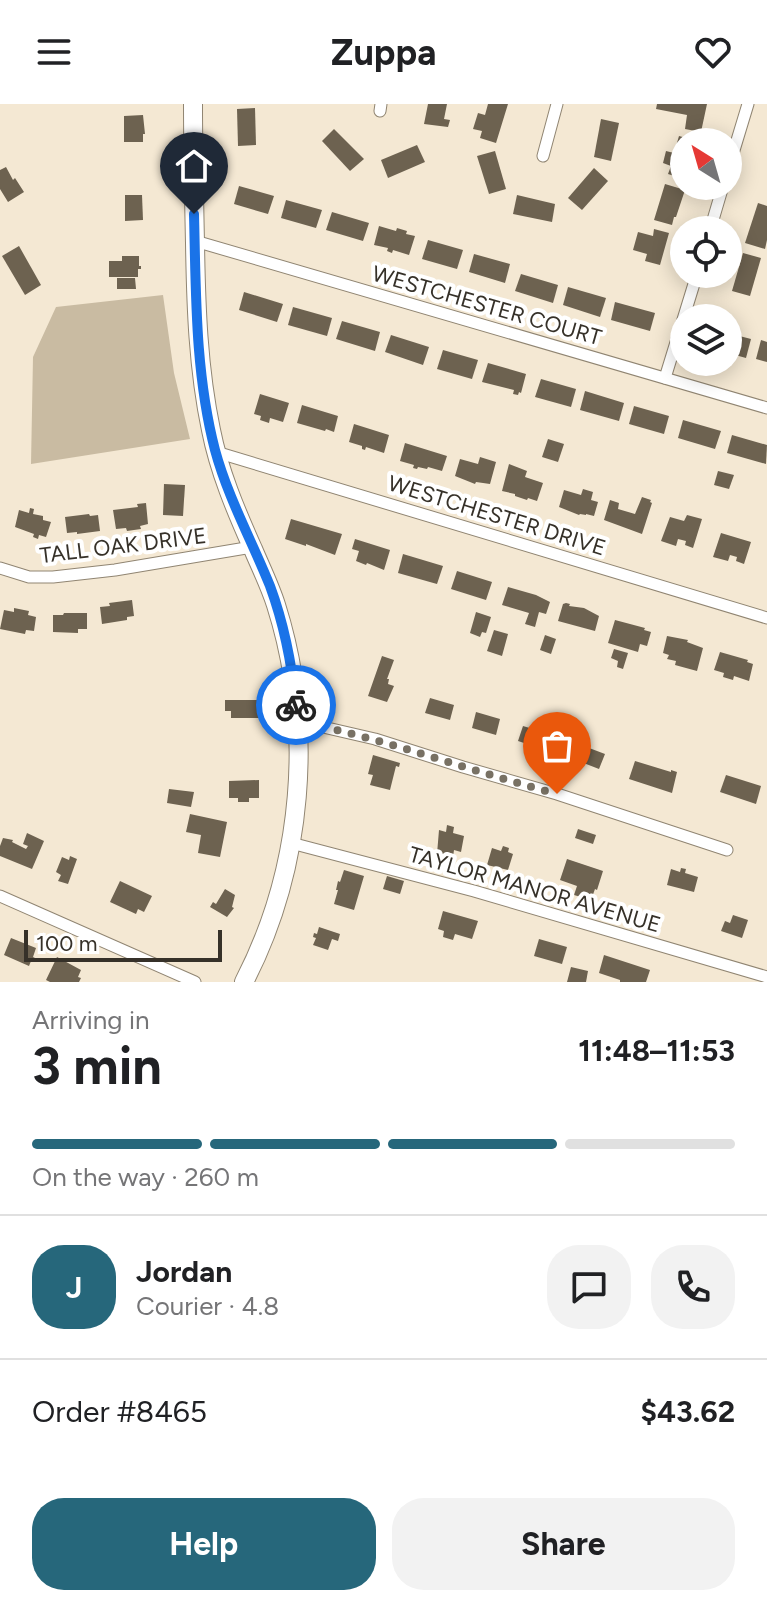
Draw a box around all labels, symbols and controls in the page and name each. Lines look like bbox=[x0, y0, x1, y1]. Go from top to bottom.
icon: menu bbox=[32, 30, 76, 74]
icon: heart bbox=[691, 30, 735, 74]
text: Zuppa bbox=[331, 31, 436, 74]
north arrow bbox=[670, 128, 742, 200]
map controls bbox=[670, 128, 742, 376]
pin bbox=[160, 132, 228, 214]
icon: home bbox=[172, 144, 216, 188]
button: locate bbox=[670, 216, 742, 288]
street label: WESTCHESTER COURT bbox=[369, 260, 605, 351]
button: layers bbox=[670, 304, 742, 376]
street label: WESTCHESTER DRIVE bbox=[385, 469, 609, 561]
street label: TALL OAK DRIVE bbox=[38, 522, 208, 569]
courier bbox=[256, 665, 336, 745]
icon: bike bbox=[274, 683, 318, 727]
pin bbox=[523, 712, 591, 794]
icon: bag bbox=[535, 724, 579, 768]
street label: TAYLOR MANOR AVENUE bbox=[406, 841, 664, 938]
scale bar bbox=[24, 926, 222, 962]
text: 100 m bbox=[36, 930, 97, 957]
text: Arriving in bbox=[32, 1004, 150, 1036]
text: 11:48–11:53 bbox=[578, 1032, 735, 1069]
text: 3 min bbox=[32, 1035, 162, 1097]
text: On the way · 260 m bbox=[32, 1161, 259, 1193]
button: chat bbox=[547, 1245, 631, 1329]
button: phone bbox=[651, 1245, 735, 1329]
text: Jordan bbox=[136, 1253, 232, 1290]
text: J bbox=[66, 1269, 82, 1306]
text: Courier · 4.8 bbox=[136, 1290, 279, 1322]
text: Order #8465 bbox=[32, 1393, 207, 1430]
text: $43.62 bbox=[641, 1393, 735, 1430]
button: Help bbox=[32, 1498, 376, 1590]
button: Share bbox=[392, 1498, 735, 1590]

